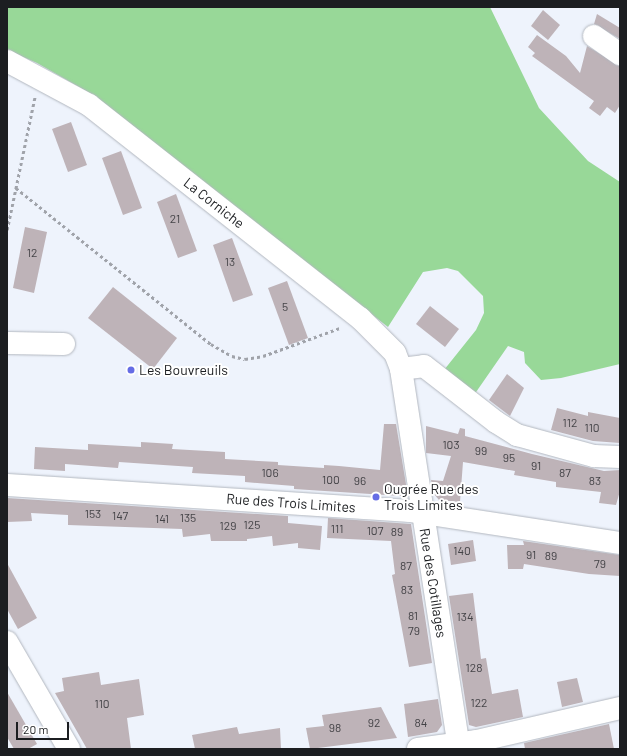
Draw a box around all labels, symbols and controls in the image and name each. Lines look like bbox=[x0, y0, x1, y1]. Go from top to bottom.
street label: La Corniche bbox=[180, 174, 248, 232]
house number: 21 bbox=[170, 212, 180, 226]
house number: 12 bbox=[27, 246, 37, 260]
house number: 13 bbox=[225, 255, 235, 269]
house number: 5 bbox=[282, 300, 288, 314]
place label: Les Bouvreuils bbox=[139, 362, 228, 378]
marker: Les Bouvreuils bbox=[126, 365, 136, 375]
house number: 112 bbox=[563, 416, 577, 430]
house number: 110 bbox=[584, 421, 600, 435]
house number: 103 bbox=[442, 438, 460, 452]
house number: 99 bbox=[475, 444, 487, 458]
house number: 95 bbox=[503, 451, 515, 465]
house number: 91 bbox=[531, 459, 541, 473]
house number: 106 bbox=[261, 466, 279, 480]
house number: 87 bbox=[559, 466, 571, 480]
house number: 100 bbox=[322, 473, 340, 487]
house number: 96 bbox=[354, 474, 366, 488]
house number: 83 bbox=[589, 474, 601, 488]
place label: Ougrée Rue des Trois Limites bbox=[384, 481, 478, 514]
street label: Rue des Trois Limites bbox=[226, 490, 356, 516]
marker: Ougrée Rue des Trois Limites bbox=[371, 492, 381, 502]
house number: 153 bbox=[85, 507, 101, 521]
house number: 147 bbox=[112, 509, 128, 523]
house number: 135 bbox=[180, 511, 196, 525]
house number: 141 bbox=[155, 512, 169, 526]
house number: 125 bbox=[244, 518, 260, 532]
house number: 129 bbox=[220, 519, 236, 533]
house number: 111 bbox=[331, 522, 343, 536]
house number: 107 bbox=[367, 524, 383, 538]
house number: 89 bbox=[391, 525, 403, 539]
street label: Rue des Cotillages bbox=[416, 527, 450, 639]
house number: 140 bbox=[453, 544, 471, 558]
house number: 91 bbox=[526, 548, 536, 562]
house number: 89 bbox=[545, 549, 557, 563]
house number: 79 bbox=[594, 557, 606, 571]
house number: 87 bbox=[400, 559, 412, 573]
house number: 83 bbox=[401, 583, 413, 597]
house number: 81 bbox=[408, 609, 418, 623]
house number: 134 bbox=[457, 610, 473, 624]
house number: 79 bbox=[408, 624, 420, 638]
house number: 128 bbox=[466, 661, 482, 675]
house number: 122 bbox=[470, 696, 488, 710]
house number: 110 bbox=[94, 697, 110, 711]
scale bar bbox=[18, 714, 71, 740]
house number: 92 bbox=[368, 716, 380, 730]
house number: 84 bbox=[415, 716, 427, 730]
house number: 98 bbox=[329, 721, 341, 735]
text: 20 m bbox=[23, 722, 49, 736]

